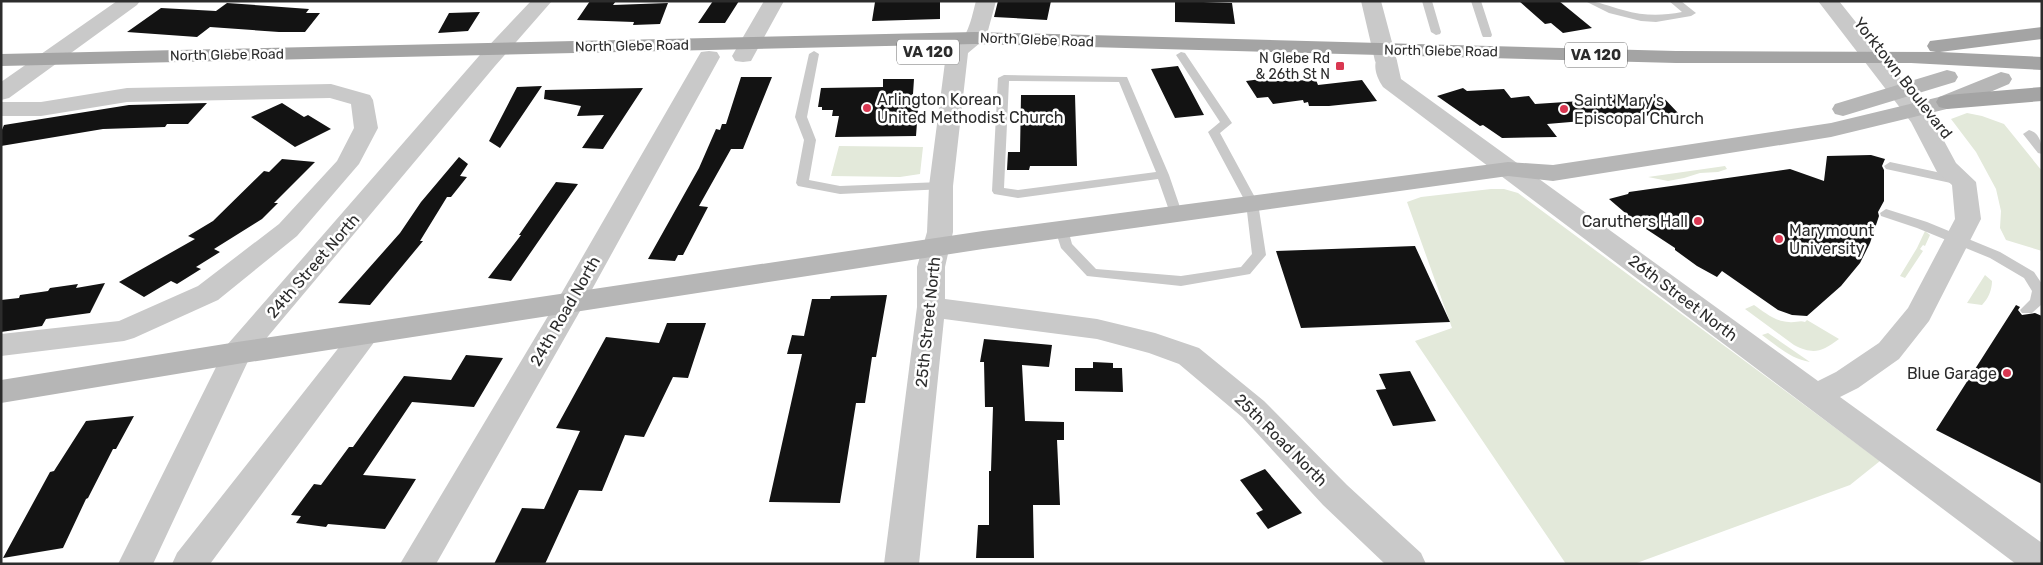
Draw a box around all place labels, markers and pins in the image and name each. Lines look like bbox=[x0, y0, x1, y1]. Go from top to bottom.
place label: N Glebe Rd & 26th St N bbox=[1255, 50, 1330, 83]
marker: N Glebe Rd & 26th St N bbox=[1334, 60, 1346, 72]
place label: Arlington Korean United Methodist Church bbox=[877, 90, 1064, 127]
place label: Saint Mary's Episcopal Church bbox=[1574, 91, 1704, 128]
marker: Arlington Korean United Methodist Church bbox=[861, 102, 873, 114]
marker: Saint Mary's Episcopal Church bbox=[1558, 103, 1570, 115]
place label: Caruthers Hall bbox=[1582, 212, 1688, 231]
marker: Caruthers Hall bbox=[1692, 215, 1704, 227]
place label: Marymount University bbox=[1789, 221, 1874, 258]
marker: Marymount University bbox=[1773, 233, 1785, 245]
place label: Blue Garage bbox=[1907, 364, 1997, 383]
marker: Blue Garage bbox=[2001, 367, 2013, 379]

